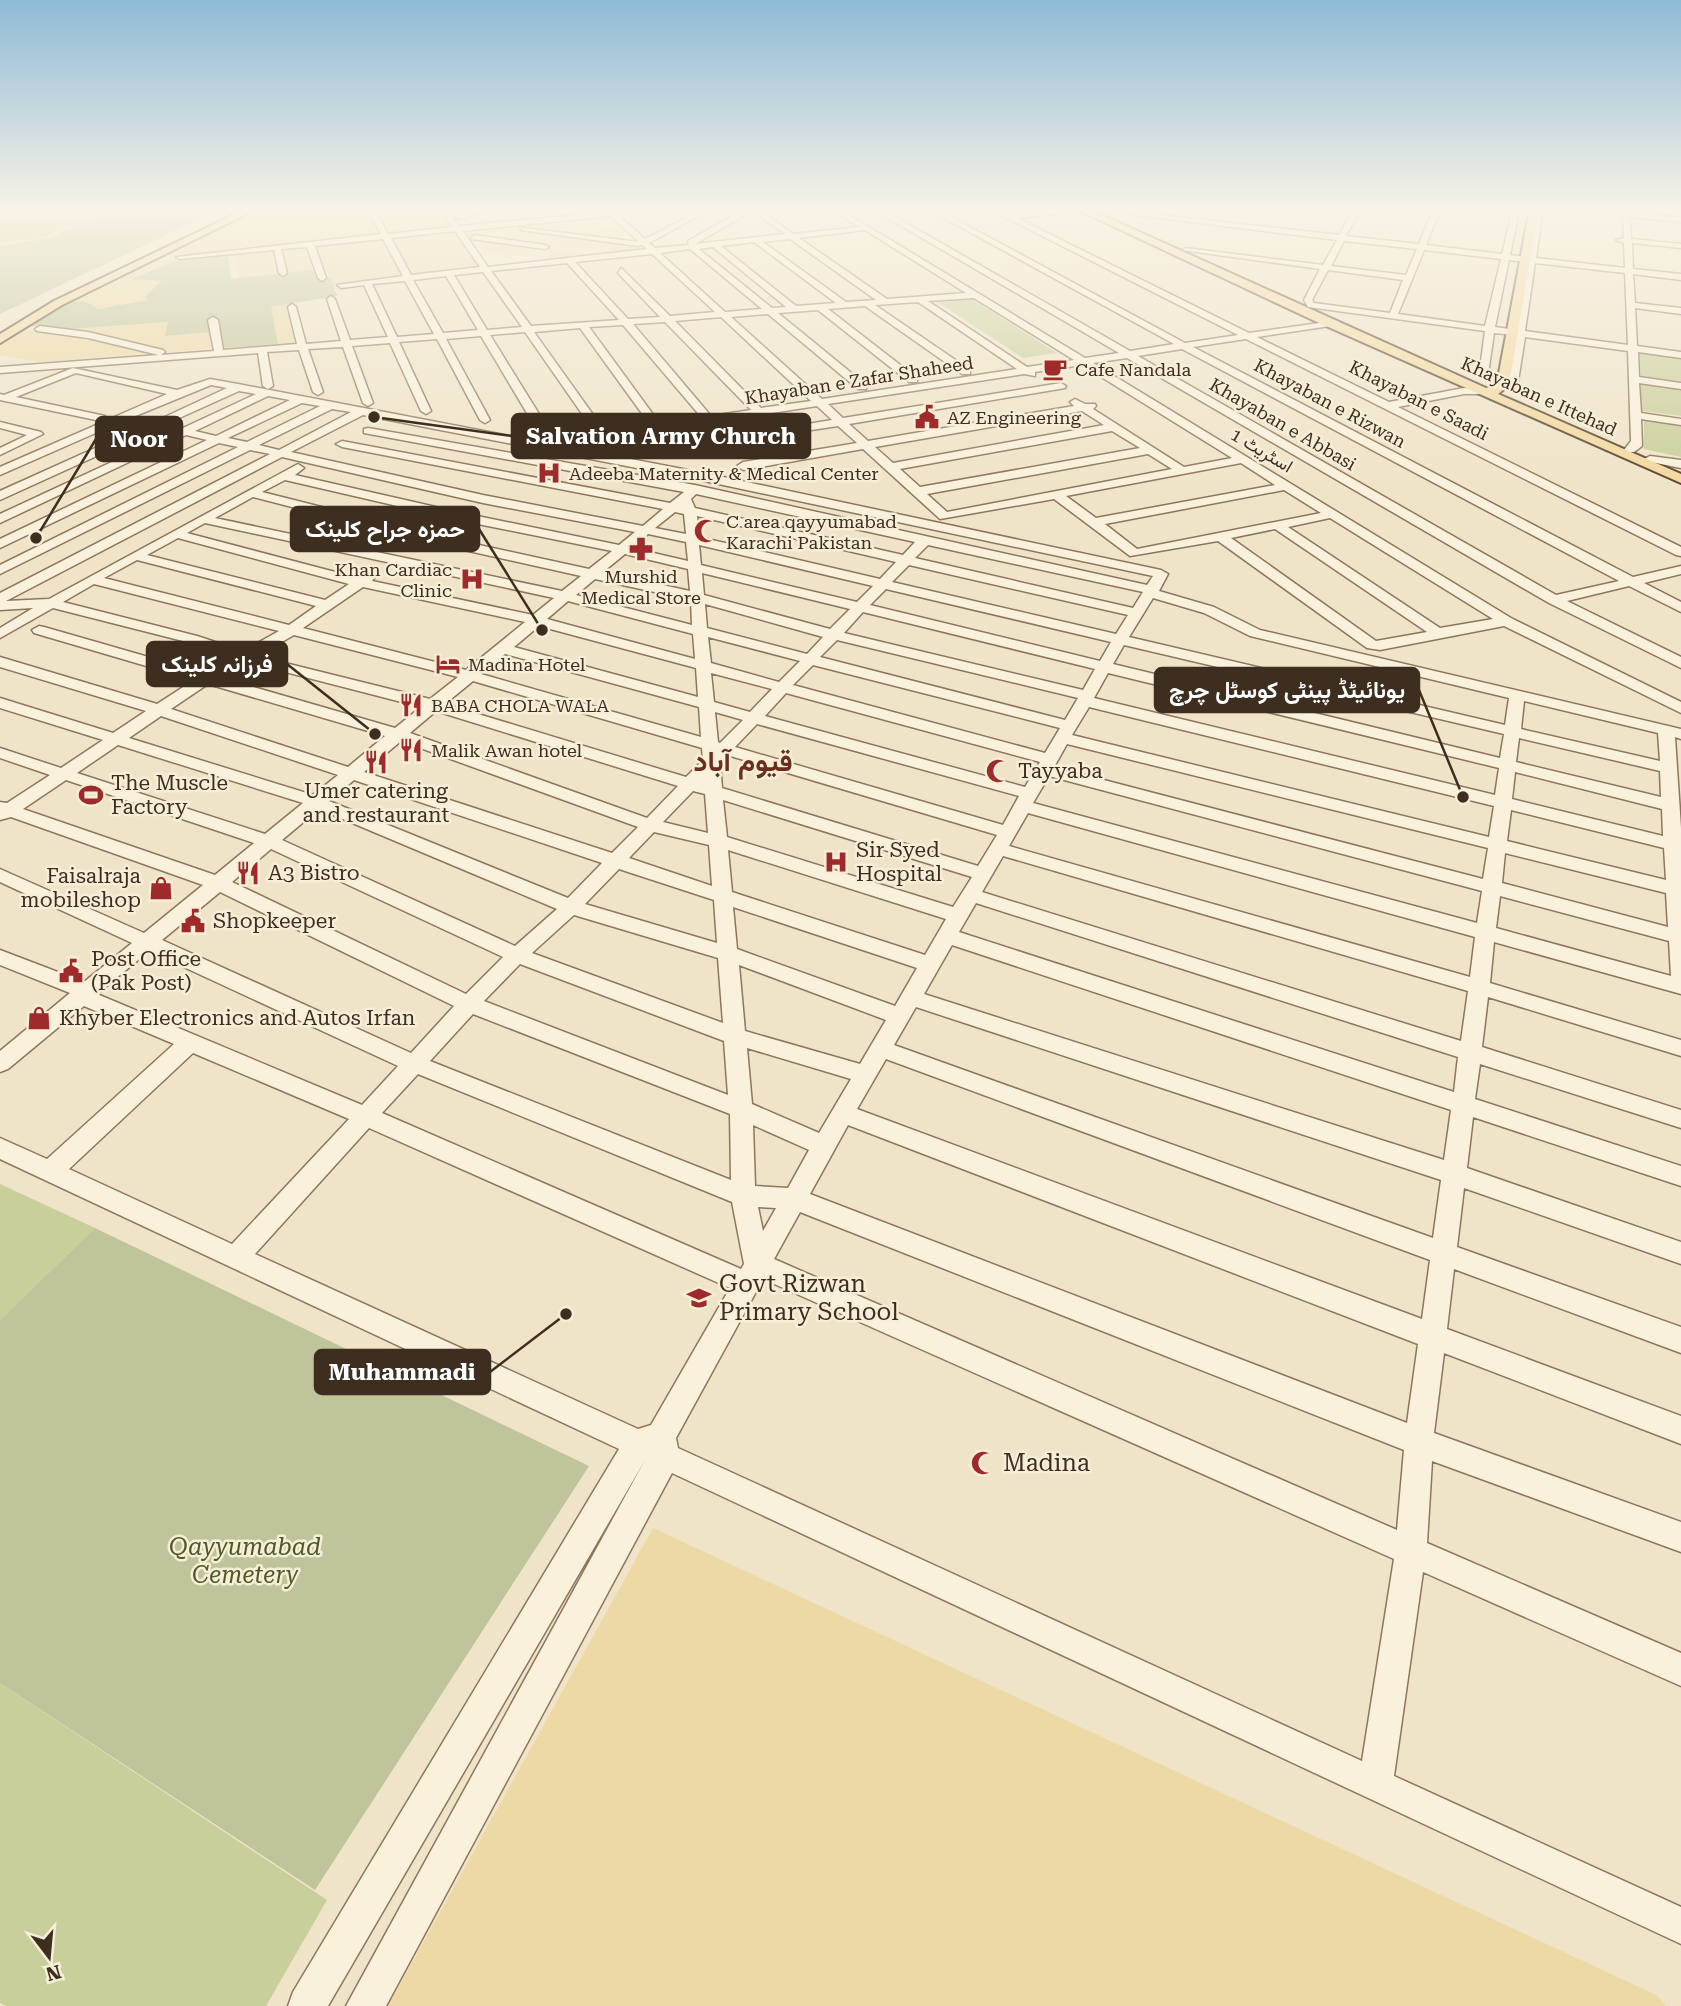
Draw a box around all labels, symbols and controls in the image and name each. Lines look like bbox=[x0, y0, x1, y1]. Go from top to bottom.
street label: Khayaban e Zafar Shaheed bbox=[743, 351, 975, 408]
street label: Khayaban e Ittehad bbox=[1458, 352, 1621, 440]
street label: Khayaban e Rizwan bbox=[1251, 354, 1410, 452]
cafe icon: Cafe Nandala bbox=[1041, 355, 1069, 383]
street label: Khayaban e Saadi bbox=[1346, 356, 1492, 444]
place label: Cafe Nandala bbox=[1075, 359, 1191, 380]
street label: Khayaban e Abbasi bbox=[1206, 373, 1360, 475]
public building icon: AZ Engineering bbox=[913, 403, 941, 431]
place label: AZ Engineering bbox=[947, 407, 1082, 428]
callout: Salvation Army Church bbox=[512, 414, 810, 458]
callout: Noor bbox=[96, 417, 182, 461]
text: Salvation Army Church bbox=[526, 423, 797, 450]
street label: اسٹریٹ 1 bbox=[1227, 423, 1297, 477]
text: Noor bbox=[110, 426, 168, 453]
hospital icon: Adeeba Maternity & Medical Center bbox=[535, 459, 563, 487]
place label: Adeeba Maternity & Medical Center bbox=[569, 463, 879, 484]
callout: حمزہ جراح کلینک bbox=[291, 507, 479, 551]
place label: C area qayyumabad Karachi Pakistan bbox=[726, 511, 897, 553]
text: حمزہ جراح کلینک bbox=[305, 516, 465, 545]
mosque icon: C area qayyumabad Karachi Pakistan bbox=[692, 517, 720, 545]
pharmacy icon: Murshid Medical Store bbox=[627, 535, 655, 563]
place label: Khan Cardiac Clinic bbox=[335, 559, 452, 601]
hospital icon: Khan Cardiac Clinic bbox=[458, 565, 486, 593]
place label: Murshid Medical Store bbox=[581, 566, 701, 608]
callout: فرزانہ کلینک bbox=[147, 642, 287, 686]
hotel icon: Madina Hotel bbox=[434, 650, 462, 678]
text: فرزانہ کلینک bbox=[161, 651, 273, 679]
place label: Madina Hotel bbox=[468, 654, 586, 675]
callout: یونائیٹڈ پینٹی کوسٹل چرچ bbox=[1155, 668, 1419, 712]
text: یونائیٹڈ پینٹی کوسٹل چرچ bbox=[1169, 677, 1405, 706]
restaurant icon: BABA CHOLA WALA bbox=[397, 691, 425, 719]
place label: BABA CHOLA WALA bbox=[431, 695, 610, 716]
restaurant icon: Malik Awan hotel bbox=[397, 736, 425, 764]
place label: Malik Awan hotel bbox=[431, 740, 583, 761]
district label: قیوم آباد bbox=[693, 745, 793, 780]
restaurant icon: Umer catering and restaurant bbox=[362, 748, 390, 776]
mosque icon: Tayyaba bbox=[984, 757, 1012, 785]
place label: Tayyaba bbox=[1018, 759, 1103, 783]
place label: The Muscle Factory bbox=[111, 771, 228, 819]
place label: Umer catering and restaurant bbox=[303, 779, 450, 827]
sports icon: The Muscle Factory bbox=[77, 781, 105, 809]
place label: Sir Syed Hospital bbox=[856, 838, 943, 886]
hospital icon: Sir Syed Hospital bbox=[822, 848, 850, 876]
restaurant icon: A3 Bistro bbox=[234, 859, 262, 887]
place label: A3 Bistro bbox=[268, 861, 360, 885]
place label: Faisalraja mobileshop bbox=[21, 864, 142, 912]
shop icon: Faisalraja mobileshop bbox=[147, 874, 175, 902]
public building icon: Shopkeeper bbox=[179, 907, 207, 935]
place label: Shopkeeper bbox=[213, 909, 336, 933]
place label: Post Office (Pak Post) bbox=[91, 947, 201, 995]
public building icon: Post Office (Pak Post) bbox=[57, 957, 85, 985]
shop icon: Khyber Electronics and Autos Irfan bbox=[25, 1004, 53, 1032]
place label: Khyber Electronics and Autos Irfan bbox=[59, 1006, 416, 1030]
place label: Govt Rizwan Primary School bbox=[719, 1270, 899, 1326]
school or university icon: Govt Rizwan Primary School bbox=[685, 1284, 713, 1312]
callout: Muhammadi bbox=[315, 1350, 490, 1394]
text: Muhammadi bbox=[329, 1359, 476, 1386]
mosque icon: Madina bbox=[969, 1449, 997, 1477]
place label: Madina bbox=[1003, 1449, 1090, 1477]
park label: Qayyumabad Cemetery bbox=[169, 1533, 321, 1589]
north arrow bbox=[14, 1922, 84, 1992]
text: N bbox=[43, 1960, 64, 1986]

